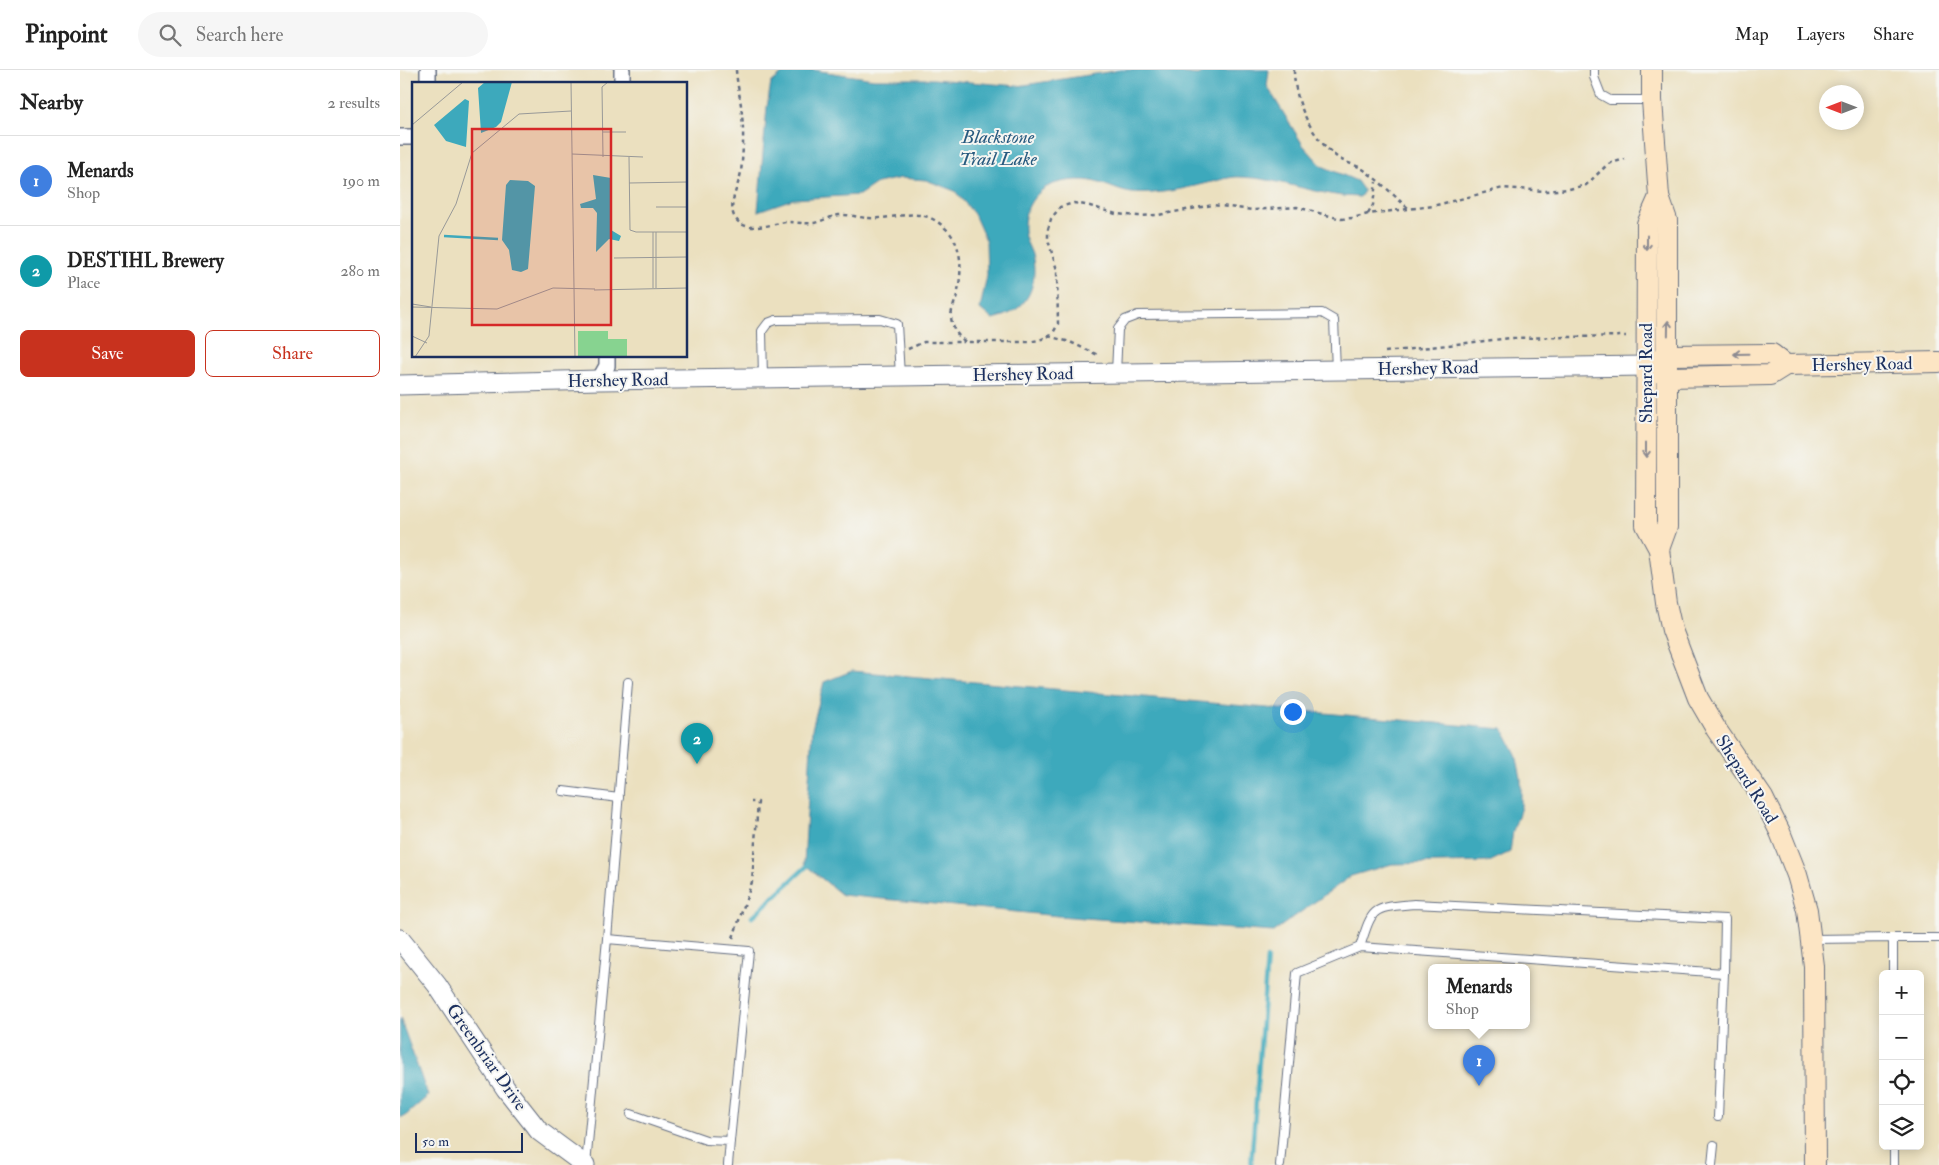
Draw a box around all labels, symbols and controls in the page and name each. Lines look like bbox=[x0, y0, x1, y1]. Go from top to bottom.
search box bbox=[138, 12, 488, 57]
text: Pinpoint bbox=[25, 19, 108, 50]
icon: search bbox=[156, 21, 184, 49]
text: Search here bbox=[196, 23, 283, 47]
text: Map bbox=[1735, 23, 1769, 46]
text: Layers bbox=[1797, 23, 1845, 46]
text: Share bbox=[1873, 23, 1914, 46]
inset map bbox=[412, 82, 688, 358]
north arrow bbox=[1819, 85, 1864, 130]
text: Nearby bbox=[20, 89, 83, 116]
text: 2 results bbox=[327, 93, 380, 113]
water label: Blackstone Trail Lake bbox=[959, 125, 1038, 171]
text: Menards bbox=[67, 159, 133, 183]
text: 1 bbox=[33, 171, 39, 191]
text: 190 m bbox=[342, 171, 380, 191]
text: Shop bbox=[67, 183, 100, 203]
one-way arrow bbox=[1642, 235, 1652, 251]
text: DESTIHL Brewery bbox=[67, 249, 224, 273]
text: 2 bbox=[32, 261, 40, 281]
text: 280 m bbox=[340, 261, 380, 281]
text: Place bbox=[67, 273, 100, 293]
one-way arrow bbox=[1663, 320, 1673, 336]
street label: Shepard Road bbox=[1635, 323, 1658, 423]
button: Save bbox=[20, 330, 195, 377]
button: Share bbox=[205, 330, 380, 377]
one-way arrow bbox=[1733, 349, 1750, 359]
street label: Hershey Road bbox=[1811, 352, 1913, 377]
street label: Hershey Road bbox=[1377, 356, 1479, 381]
street label: Hershey Road bbox=[972, 362, 1074, 387]
street label: Hershey Road bbox=[567, 368, 669, 393]
one-way arrow bbox=[1641, 441, 1651, 457]
your location bbox=[1280, 699, 1306, 725]
pin: 2 bbox=[681, 723, 713, 764]
street label: Shepard Road bbox=[1710, 731, 1783, 828]
popup bbox=[1428, 964, 1530, 1029]
map controls bbox=[1879, 970, 1924, 1150]
button: + bbox=[1879, 970, 1924, 1015]
text: Menards bbox=[1446, 975, 1512, 999]
street label: Greenbriar Drive bbox=[441, 999, 532, 1116]
text: Shop bbox=[1446, 999, 1479, 1019]
button: − bbox=[1879, 1015, 1924, 1060]
pin: 1 bbox=[1463, 1045, 1495, 1086]
button: locate bbox=[1879, 1060, 1924, 1105]
button: layers bbox=[1879, 1105, 1924, 1150]
scale bar bbox=[415, 1130, 522, 1153]
text: 50 m bbox=[422, 1133, 449, 1150]

